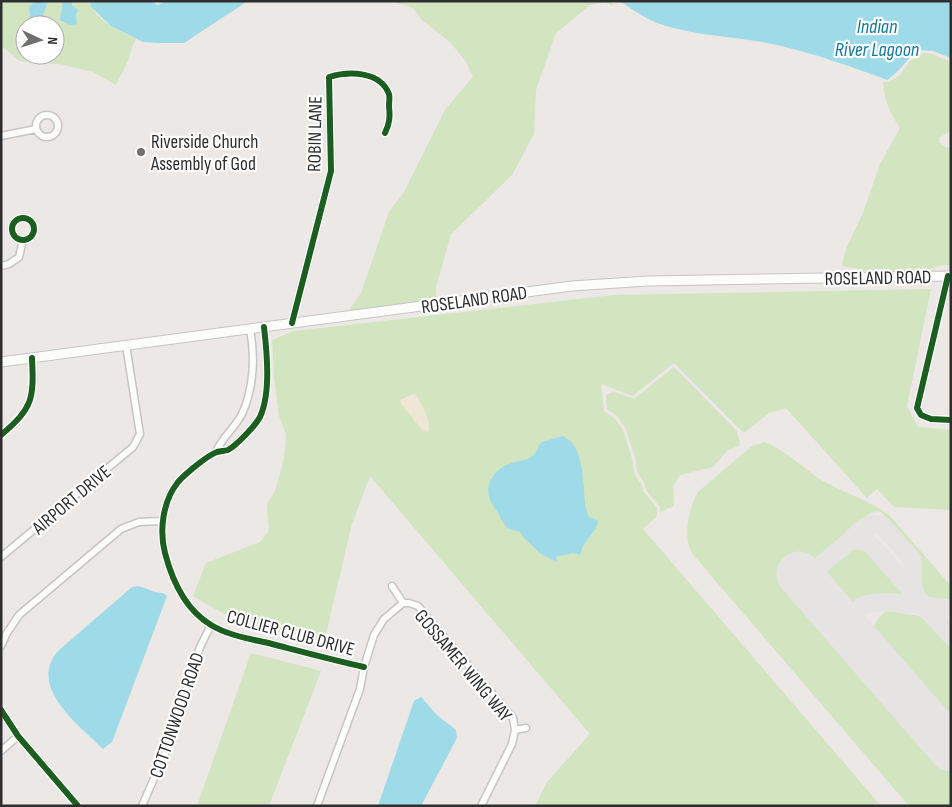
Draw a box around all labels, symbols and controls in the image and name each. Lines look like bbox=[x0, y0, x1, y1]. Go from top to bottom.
north arrow bbox=[15, 15, 65, 65]
water label: Indian River Lagoon bbox=[835, 15, 919, 62]
text: N bbox=[44, 37, 61, 45]
street label: ROBIN LANE bbox=[303, 96, 328, 172]
place label: Riverside Church Assembly of God bbox=[150, 131, 258, 176]
marker: Riverside Church Assembly of God bbox=[135, 146, 147, 158]
street label: ROSELAND ROAD bbox=[824, 266, 932, 291]
street label: ROSELAND ROAD bbox=[420, 282, 529, 319]
street label: AIRPORT DRIVE bbox=[27, 461, 116, 540]
street label: COLLIER CLUB DRIVE bbox=[224, 605, 357, 662]
street label: GOSSAMER WING WAY bbox=[409, 605, 517, 727]
street label: COTTONWOOD ROAD bbox=[145, 650, 210, 781]

